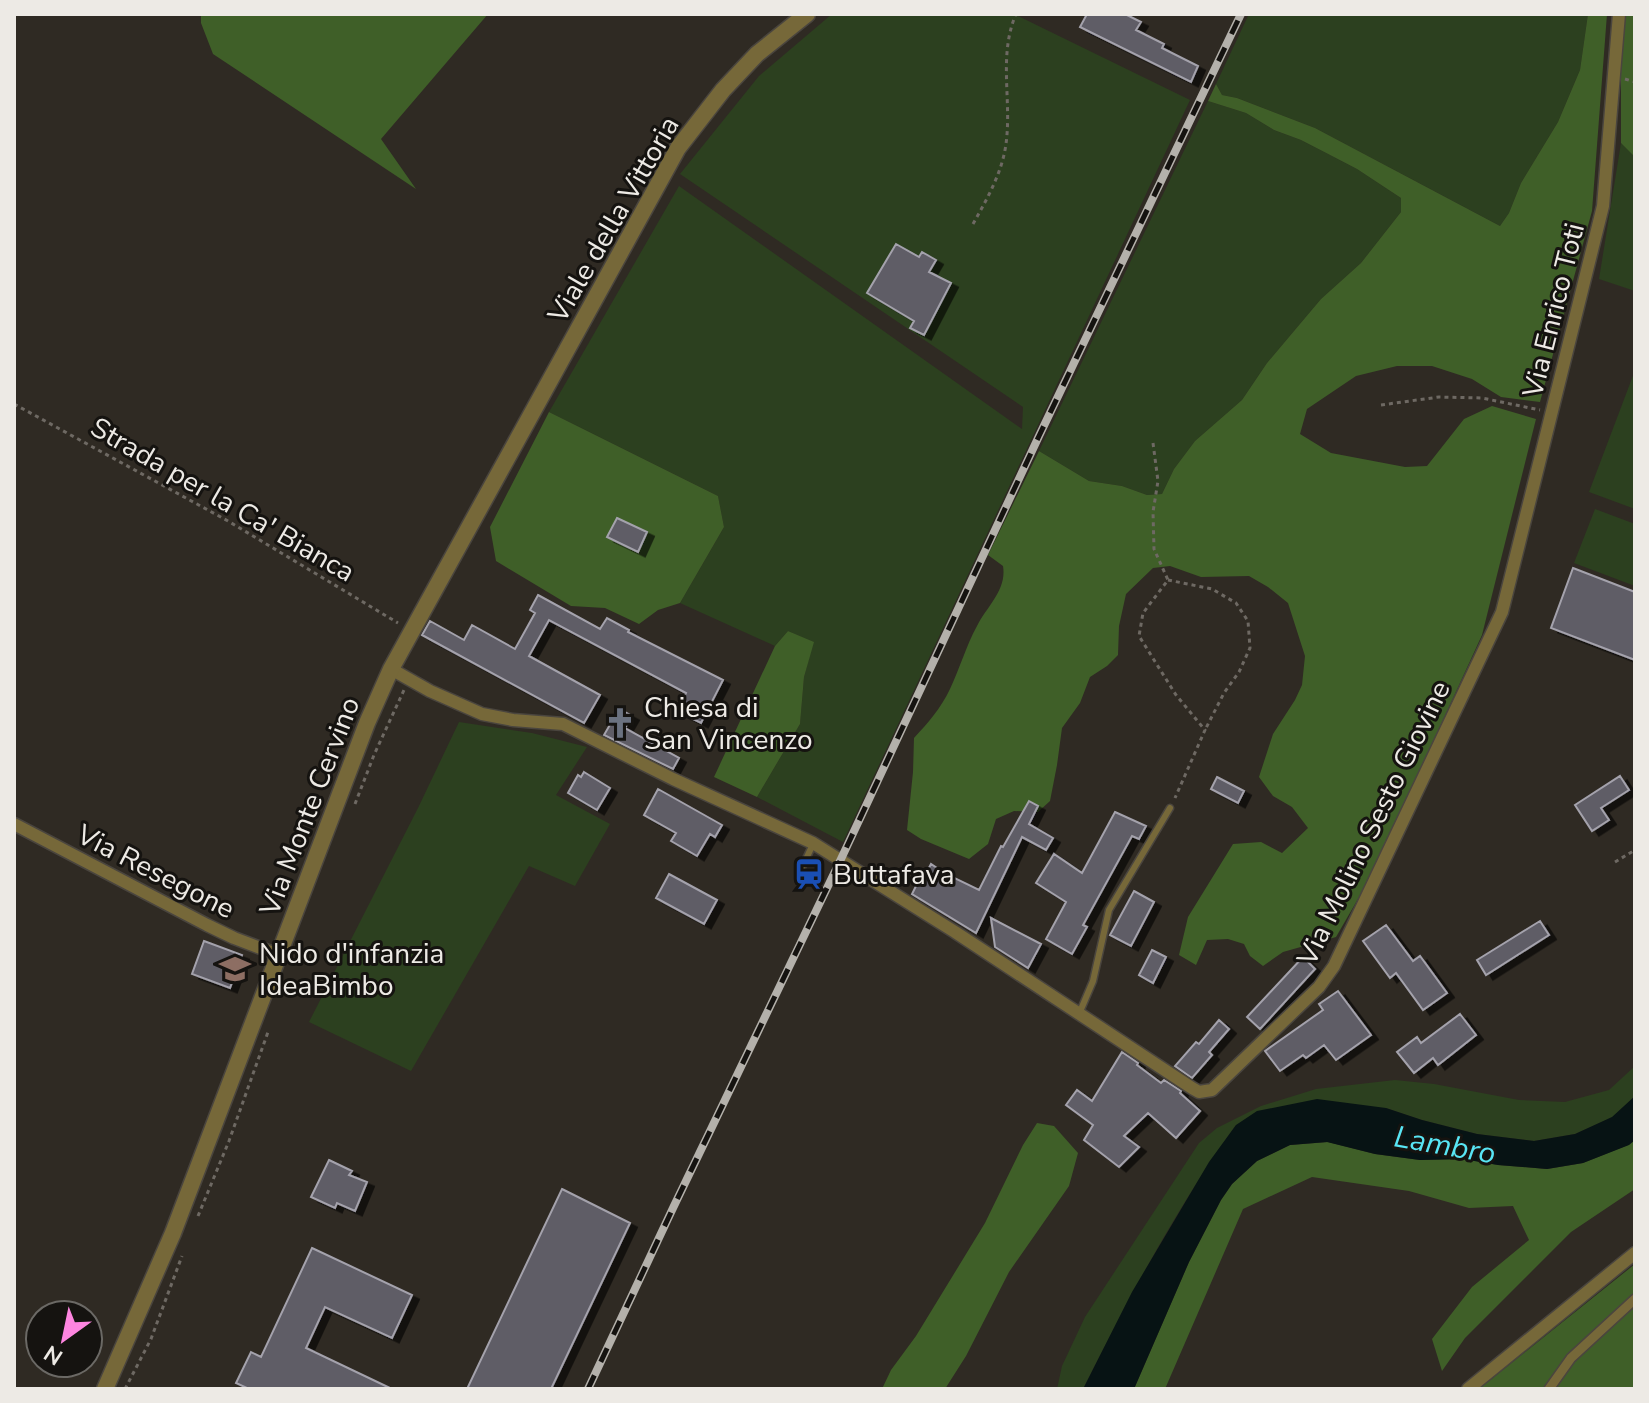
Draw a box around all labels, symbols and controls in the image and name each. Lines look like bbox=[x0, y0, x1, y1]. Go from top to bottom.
street label: Viale della Vittoria bbox=[539, 109, 688, 331]
street label: Via Enrico Toti bbox=[1514, 219, 1594, 402]
street label: Strada per la Ca' Bianca bbox=[83, 409, 362, 591]
street label: Via Molino Sesto Giovine bbox=[1288, 675, 1459, 973]
place label: Chiesa di San Vincenzo bbox=[644, 689, 813, 759]
street label: Via Monte Cervino bbox=[250, 692, 369, 922]
church icon: Chiesa di San Vincenzo bbox=[603, 706, 637, 740]
street label: Via Resegone bbox=[69, 815, 241, 928]
place label: Buttafava bbox=[833, 856, 955, 894]
station icon: Buttafava bbox=[792, 857, 826, 891]
place label: Nido d'infanzia IdeaBimbo bbox=[259, 935, 444, 1005]
school or university icon: Nido d'infanzia IdeaBimbo bbox=[218, 952, 252, 986]
water label: Lambro bbox=[1391, 1116, 1499, 1175]
north arrow bbox=[24, 1299, 104, 1379]
text: N bbox=[39, 1338, 69, 1372]

